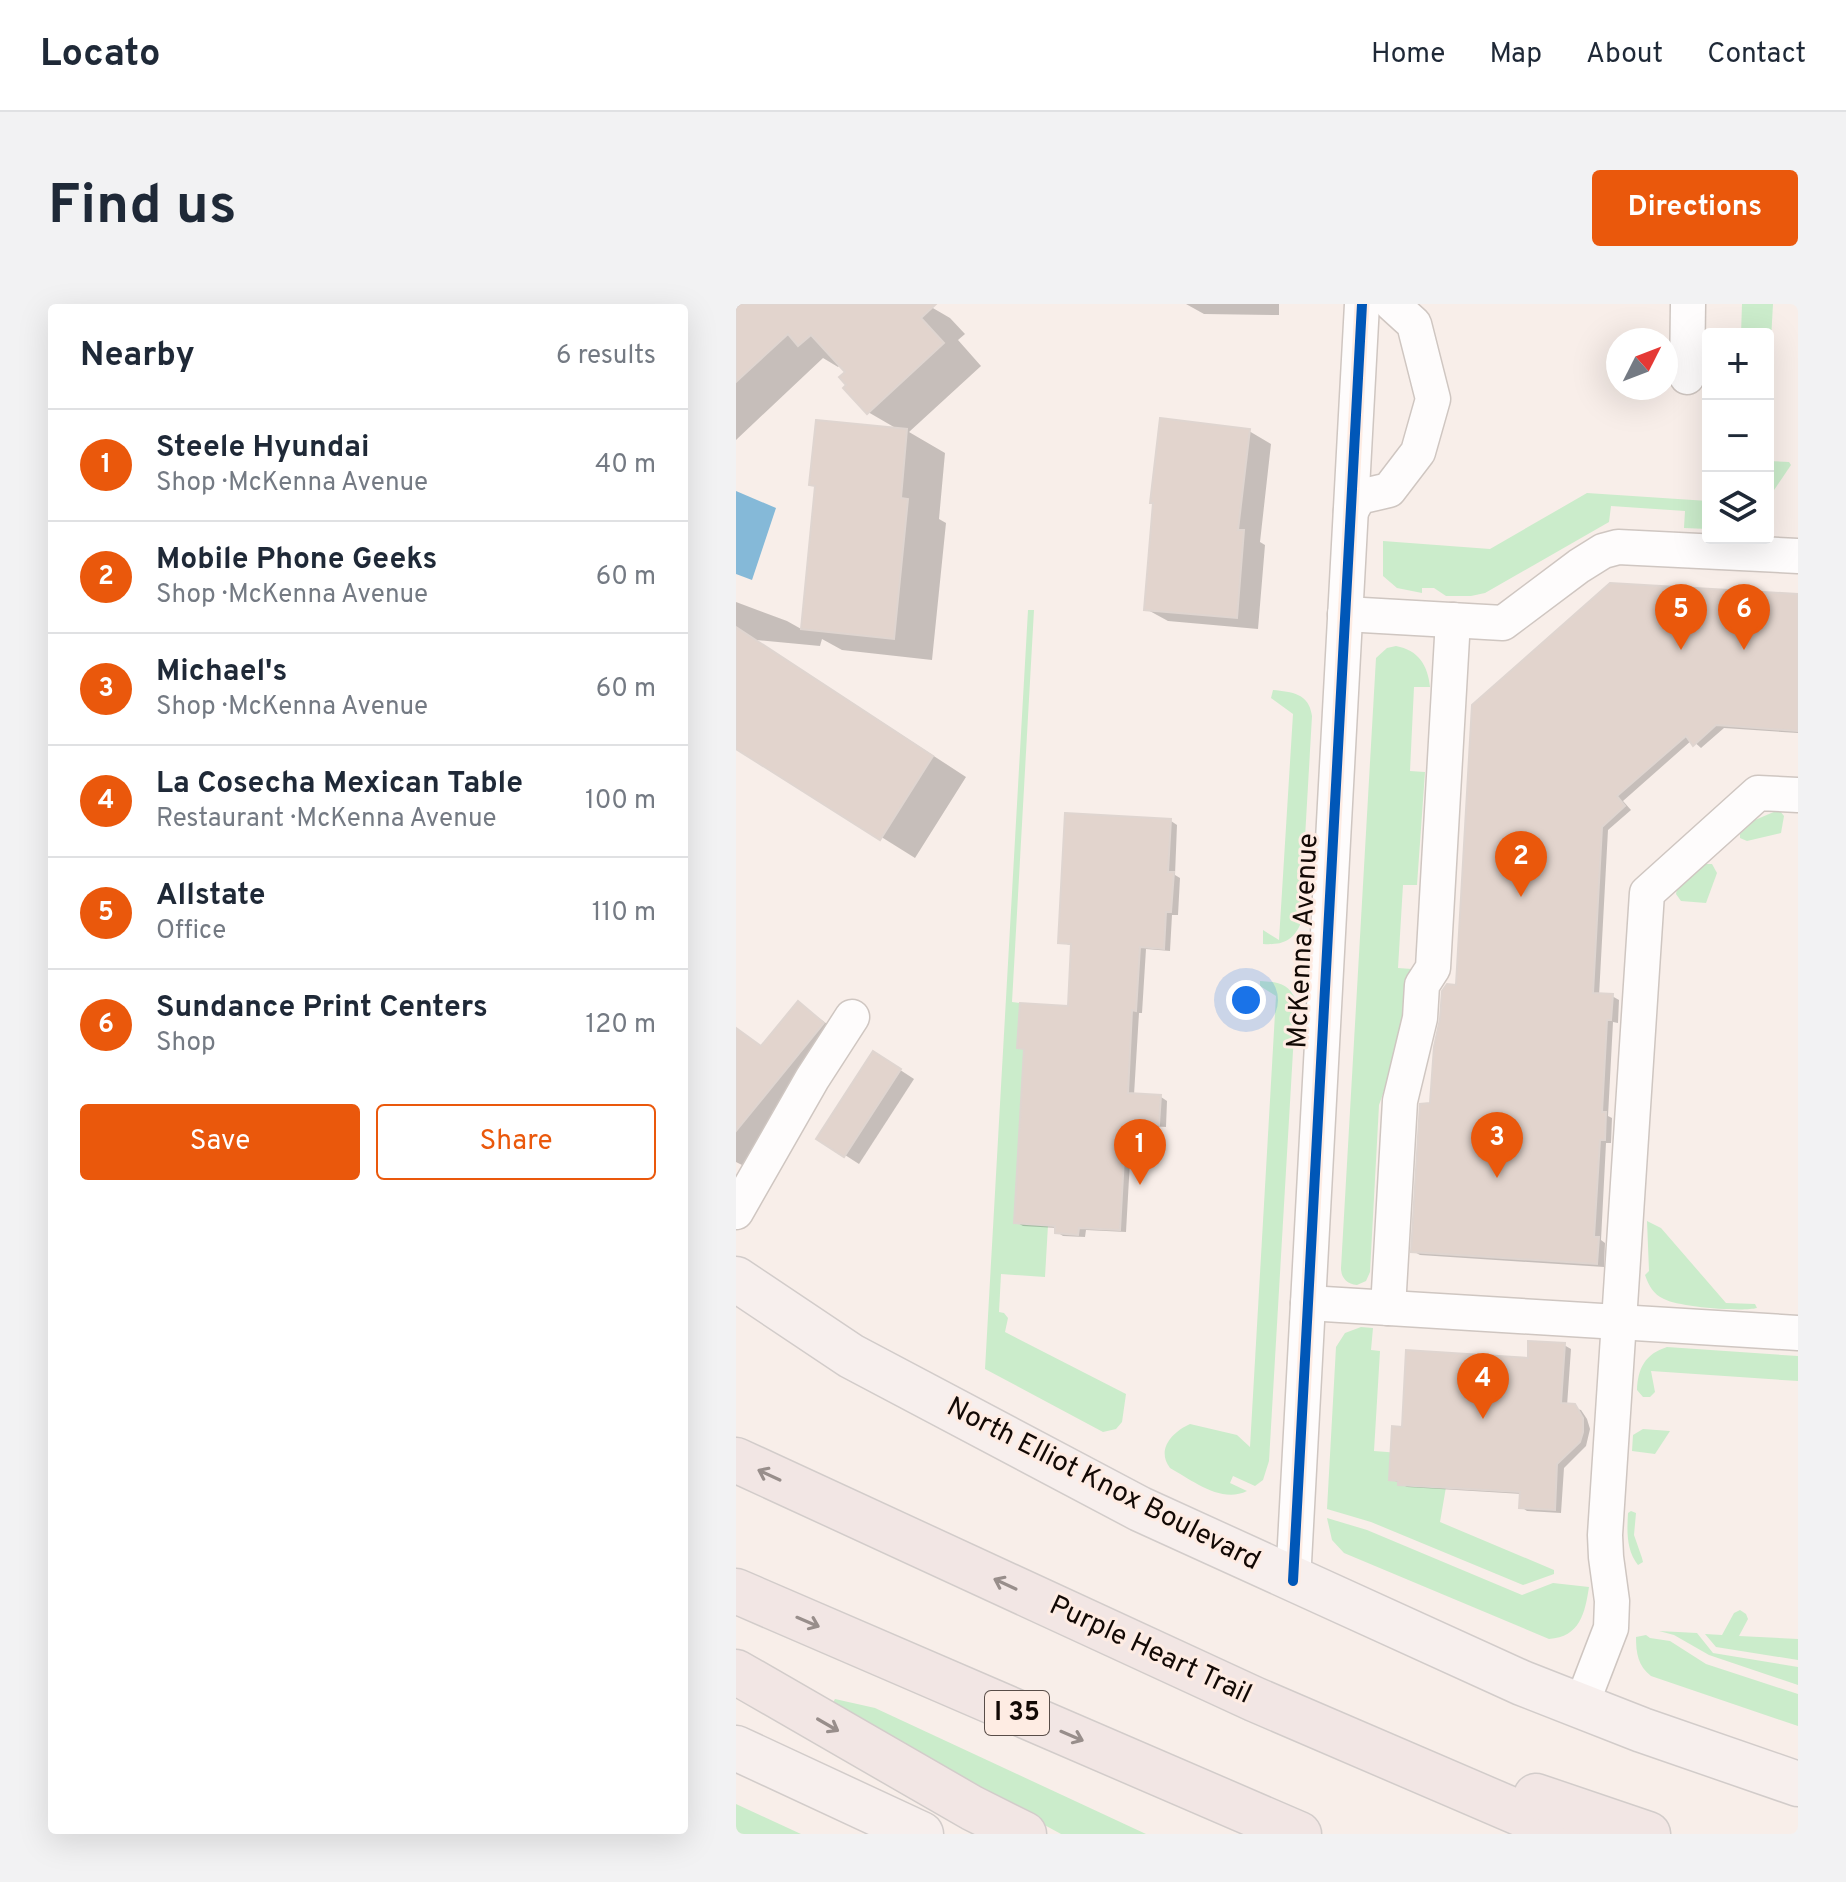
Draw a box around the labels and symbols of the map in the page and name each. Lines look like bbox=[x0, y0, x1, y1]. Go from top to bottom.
north arrow bbox=[1606, 328, 1678, 400]
pin: 5 bbox=[1655, 584, 1707, 650]
pin: 6 bbox=[1718, 584, 1770, 650]
pin: 2 bbox=[1495, 831, 1547, 897]
street label: McKenna Avenue bbox=[1280, 832, 1328, 1050]
your location bbox=[1226, 980, 1266, 1020]
pin: 3 bbox=[1471, 1112, 1523, 1178]
pin: 1 bbox=[1114, 1119, 1166, 1185]
pin: 4 bbox=[1457, 1353, 1509, 1419]
street label: North Elliot Knox Boulevard bbox=[940, 1390, 1266, 1580]
one-way arrow bbox=[757, 1467, 781, 1482]
one-way arrow bbox=[993, 1576, 1017, 1591]
street label: Purple Heart Trail bbox=[1043, 1588, 1257, 1714]
one-way arrow bbox=[795, 1616, 819, 1631]
road number: I 35 bbox=[985, 1691, 1049, 1735]
one-way arrow bbox=[816, 1717, 839, 1733]
one-way arrow bbox=[1059, 1730, 1084, 1745]

